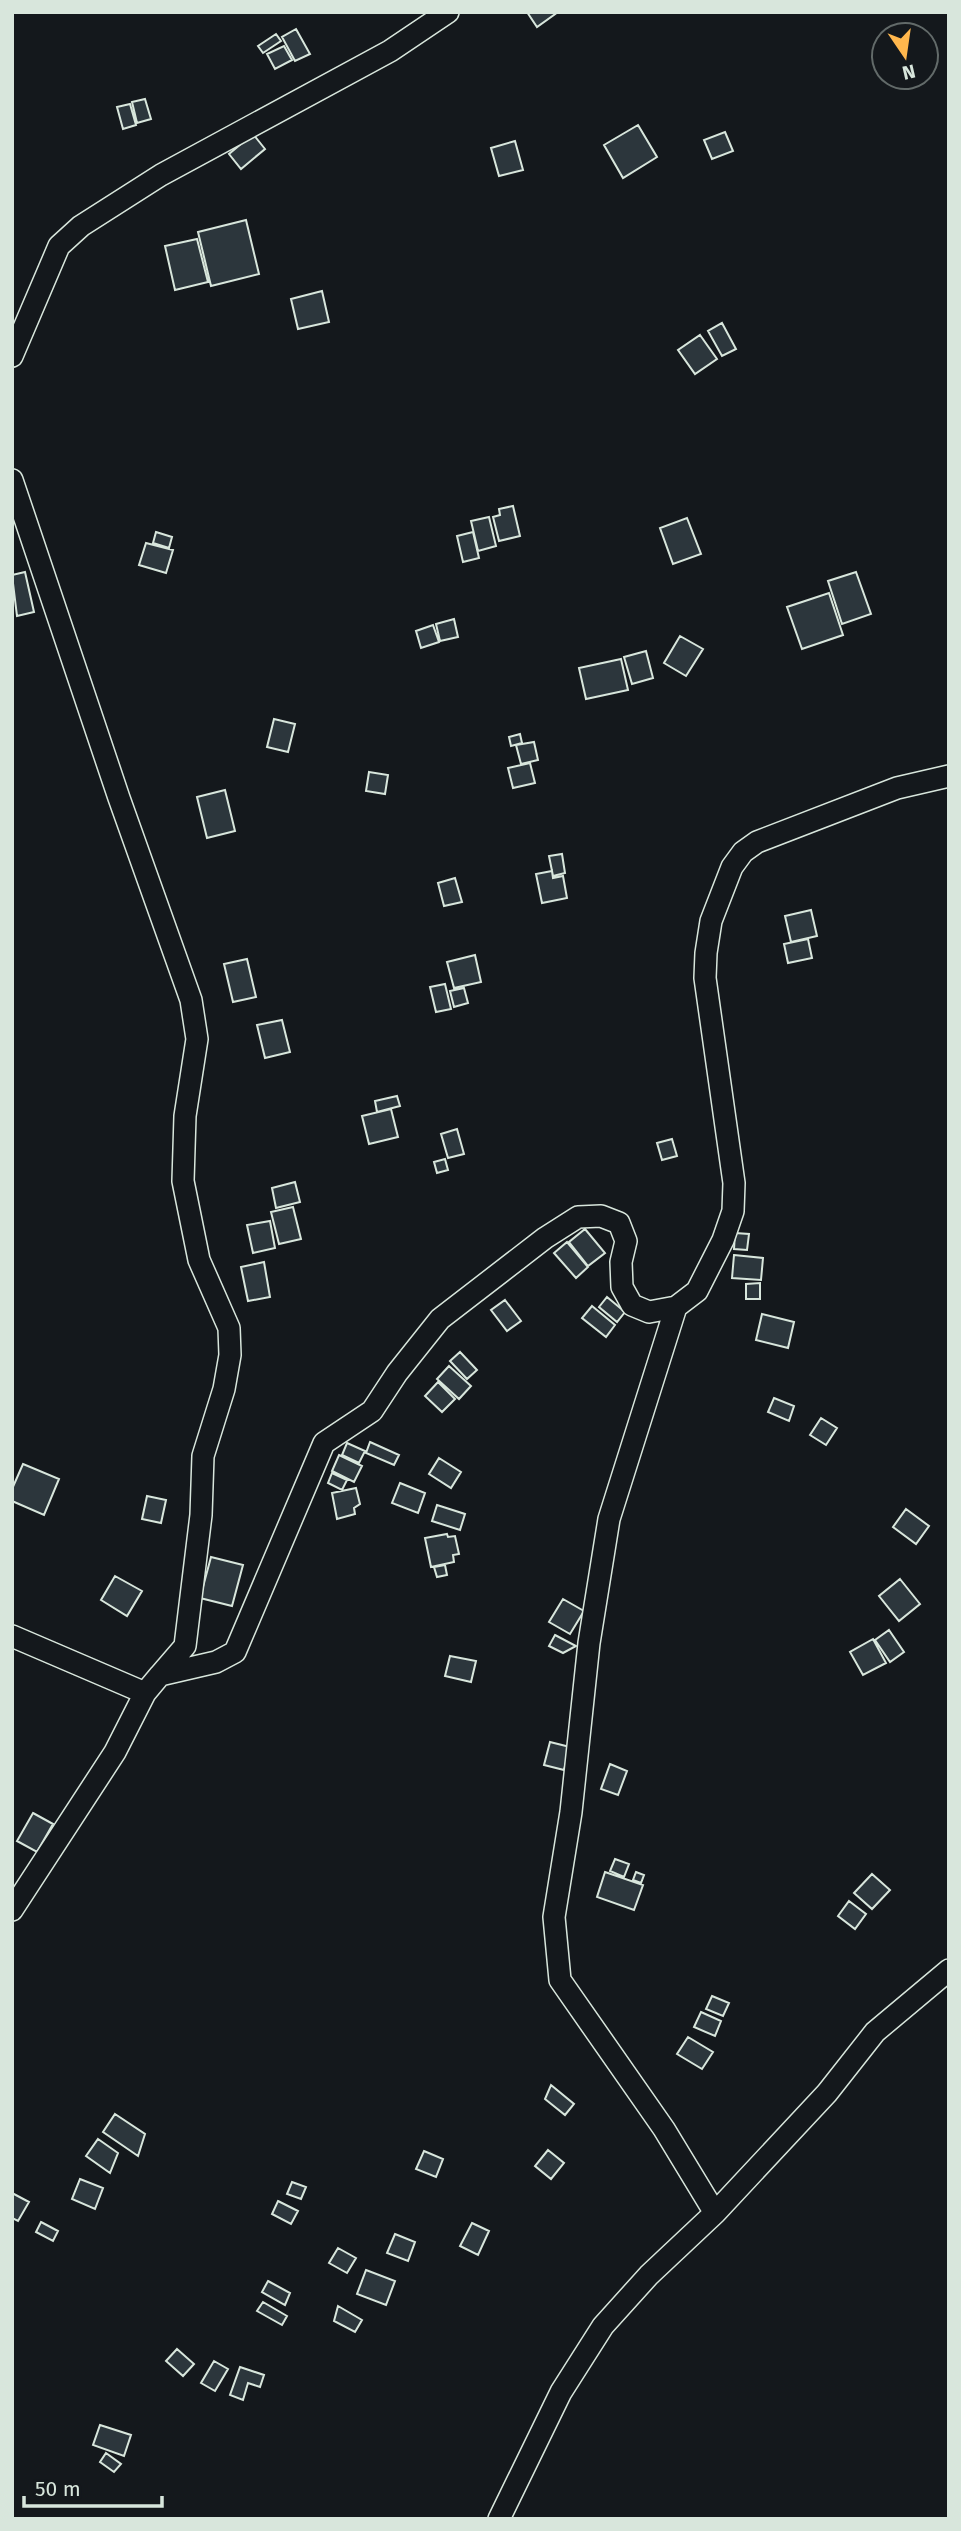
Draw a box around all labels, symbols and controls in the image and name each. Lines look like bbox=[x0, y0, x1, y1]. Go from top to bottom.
north arrow bbox=[870, 21, 940, 91]
text: N bbox=[900, 59, 917, 85]
scale bar bbox=[24, 2464, 163, 2508]
text: 50 m bbox=[35, 2476, 81, 2502]

